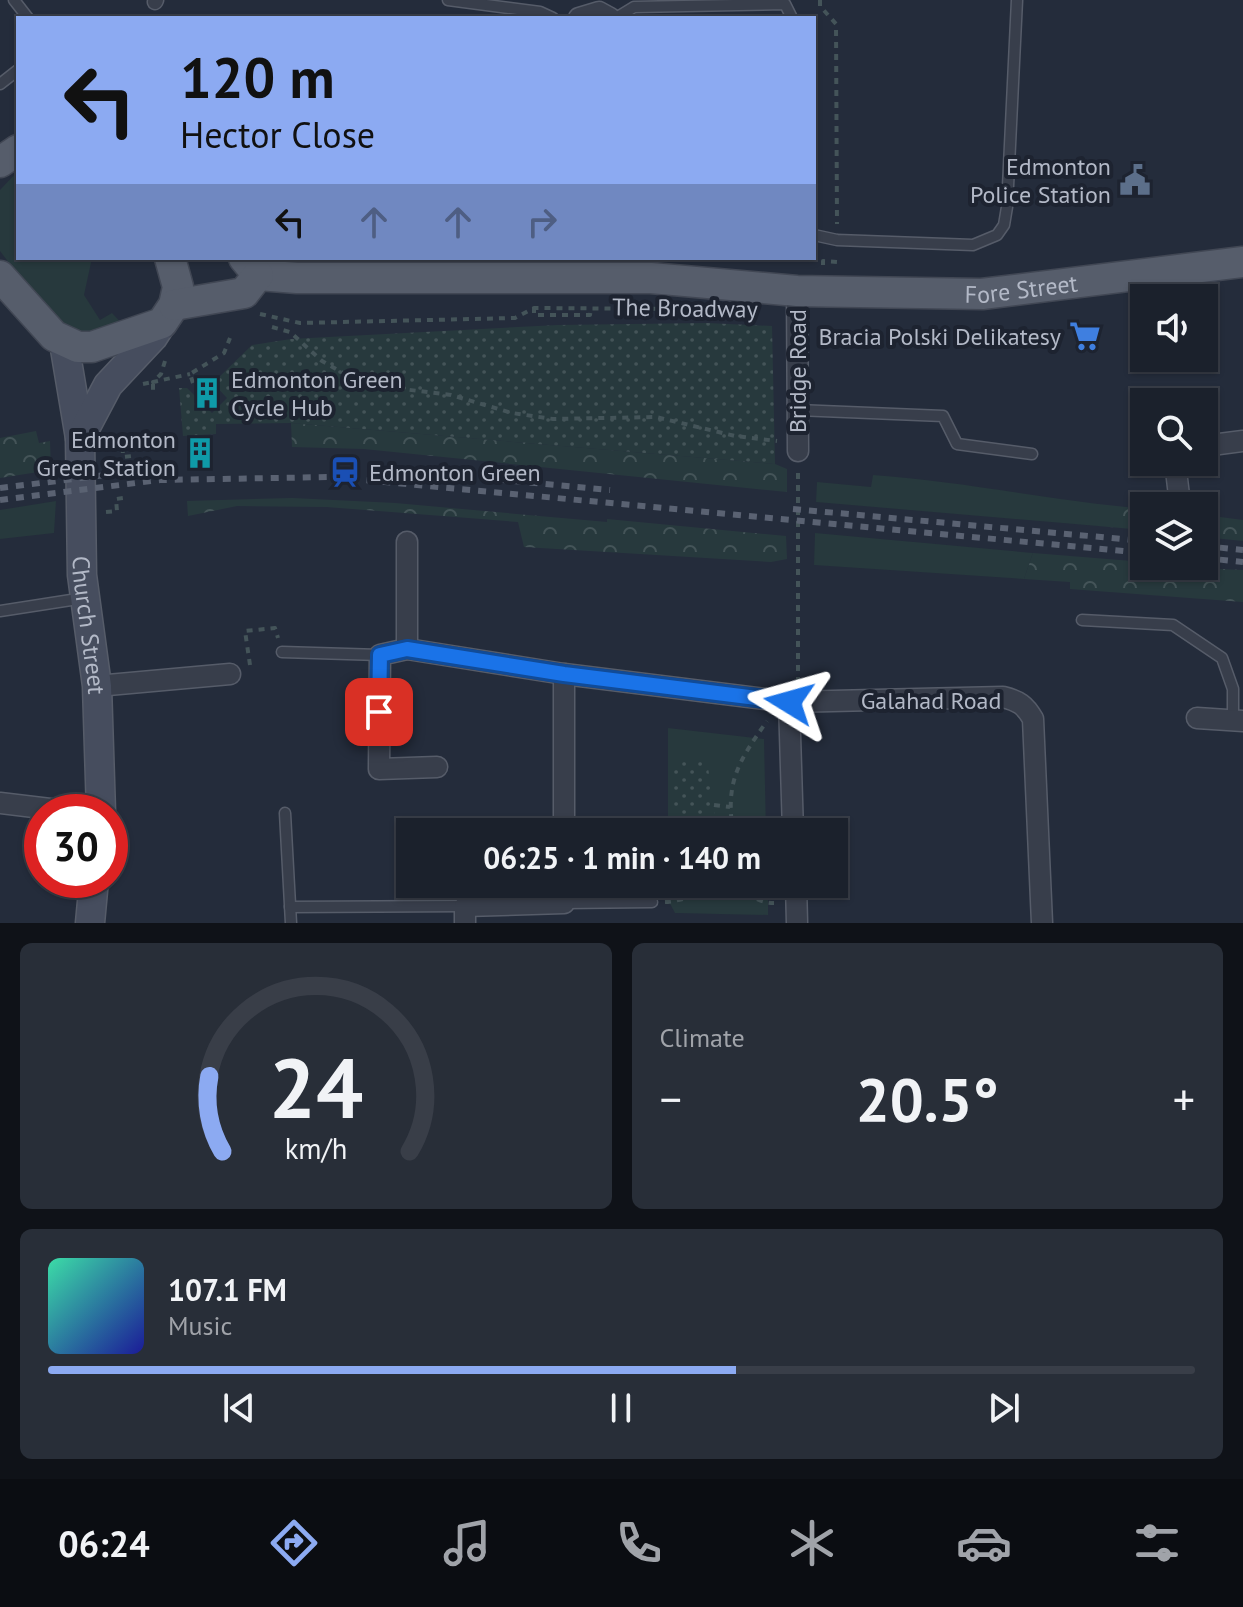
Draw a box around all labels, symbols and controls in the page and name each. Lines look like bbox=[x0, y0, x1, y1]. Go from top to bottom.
text: 120 m bbox=[180, 41, 335, 113]
icon: left bbox=[48, 48, 152, 152]
text: Hector Close bbox=[180, 111, 375, 158]
place label: Edmonton Police Station bbox=[970, 151, 1111, 210]
public building icon: Edmonton Police Station bbox=[1118, 163, 1152, 197]
icon: left bbox=[268, 200, 312, 244]
icon: ahead bbox=[352, 200, 396, 244]
icon: ahead bbox=[436, 200, 480, 244]
icon: right bbox=[520, 200, 564, 244]
street label: Fore Street bbox=[964, 267, 1079, 310]
map controls bbox=[1130, 284, 1218, 580]
button: sound bbox=[1130, 284, 1218, 372]
street label: The Broadway bbox=[612, 291, 758, 325]
street label: Bridge Road bbox=[782, 309, 813, 433]
supermarket icon: Bracia Polski Delikatesy bbox=[1068, 319, 1102, 353]
place label: Bracia Polski Delikatesy bbox=[818, 321, 1061, 352]
place label: Edmonton Green Cycle Hub bbox=[231, 364, 403, 423]
building icon: Edmonton Green Cycle Hub bbox=[190, 376, 224, 410]
button: search bbox=[1130, 388, 1218, 476]
place label: Edmonton Green Station bbox=[36, 424, 176, 483]
building icon: Edmonton Green Station bbox=[183, 436, 217, 470]
station icon: Edmonton Green bbox=[328, 455, 362, 489]
place label: Edmonton Green bbox=[369, 457, 541, 488]
button: layers bbox=[1130, 492, 1218, 580]
street label: Church Street bbox=[66, 556, 113, 695]
position arrow bbox=[747, 660, 831, 744]
pin bbox=[345, 678, 413, 746]
street label: Galahad Road bbox=[861, 685, 1001, 716]
icon: arrive bbox=[357, 690, 401, 734]
speed limit sign: 30 bbox=[24, 794, 128, 898]
text: 06:25 · 1 min · 140 m bbox=[483, 838, 761, 877]
text: Climate bbox=[660, 1021, 745, 1054]
text: 24 bbox=[269, 1033, 363, 1141]
text: 20.5° bbox=[856, 1060, 999, 1138]
text: − bbox=[660, 1070, 682, 1127]
text: + bbox=[1173, 1070, 1195, 1127]
text: km/h bbox=[284, 1130, 347, 1167]
text: 107.1 FM bbox=[168, 1270, 287, 1309]
text: Music bbox=[168, 1309, 232, 1342]
icon: previous bbox=[217, 1386, 261, 1430]
icon: pause bbox=[599, 1386, 643, 1430]
icon: next bbox=[982, 1386, 1026, 1430]
icon: directions bbox=[266, 1515, 322, 1571]
icon: music bbox=[439, 1515, 495, 1571]
icon: phone bbox=[611, 1515, 667, 1571]
icon: climate bbox=[784, 1515, 840, 1571]
icon: car bbox=[956, 1515, 1012, 1571]
icon: filters bbox=[1129, 1515, 1185, 1571]
text: 06:24 bbox=[58, 1520, 150, 1567]

